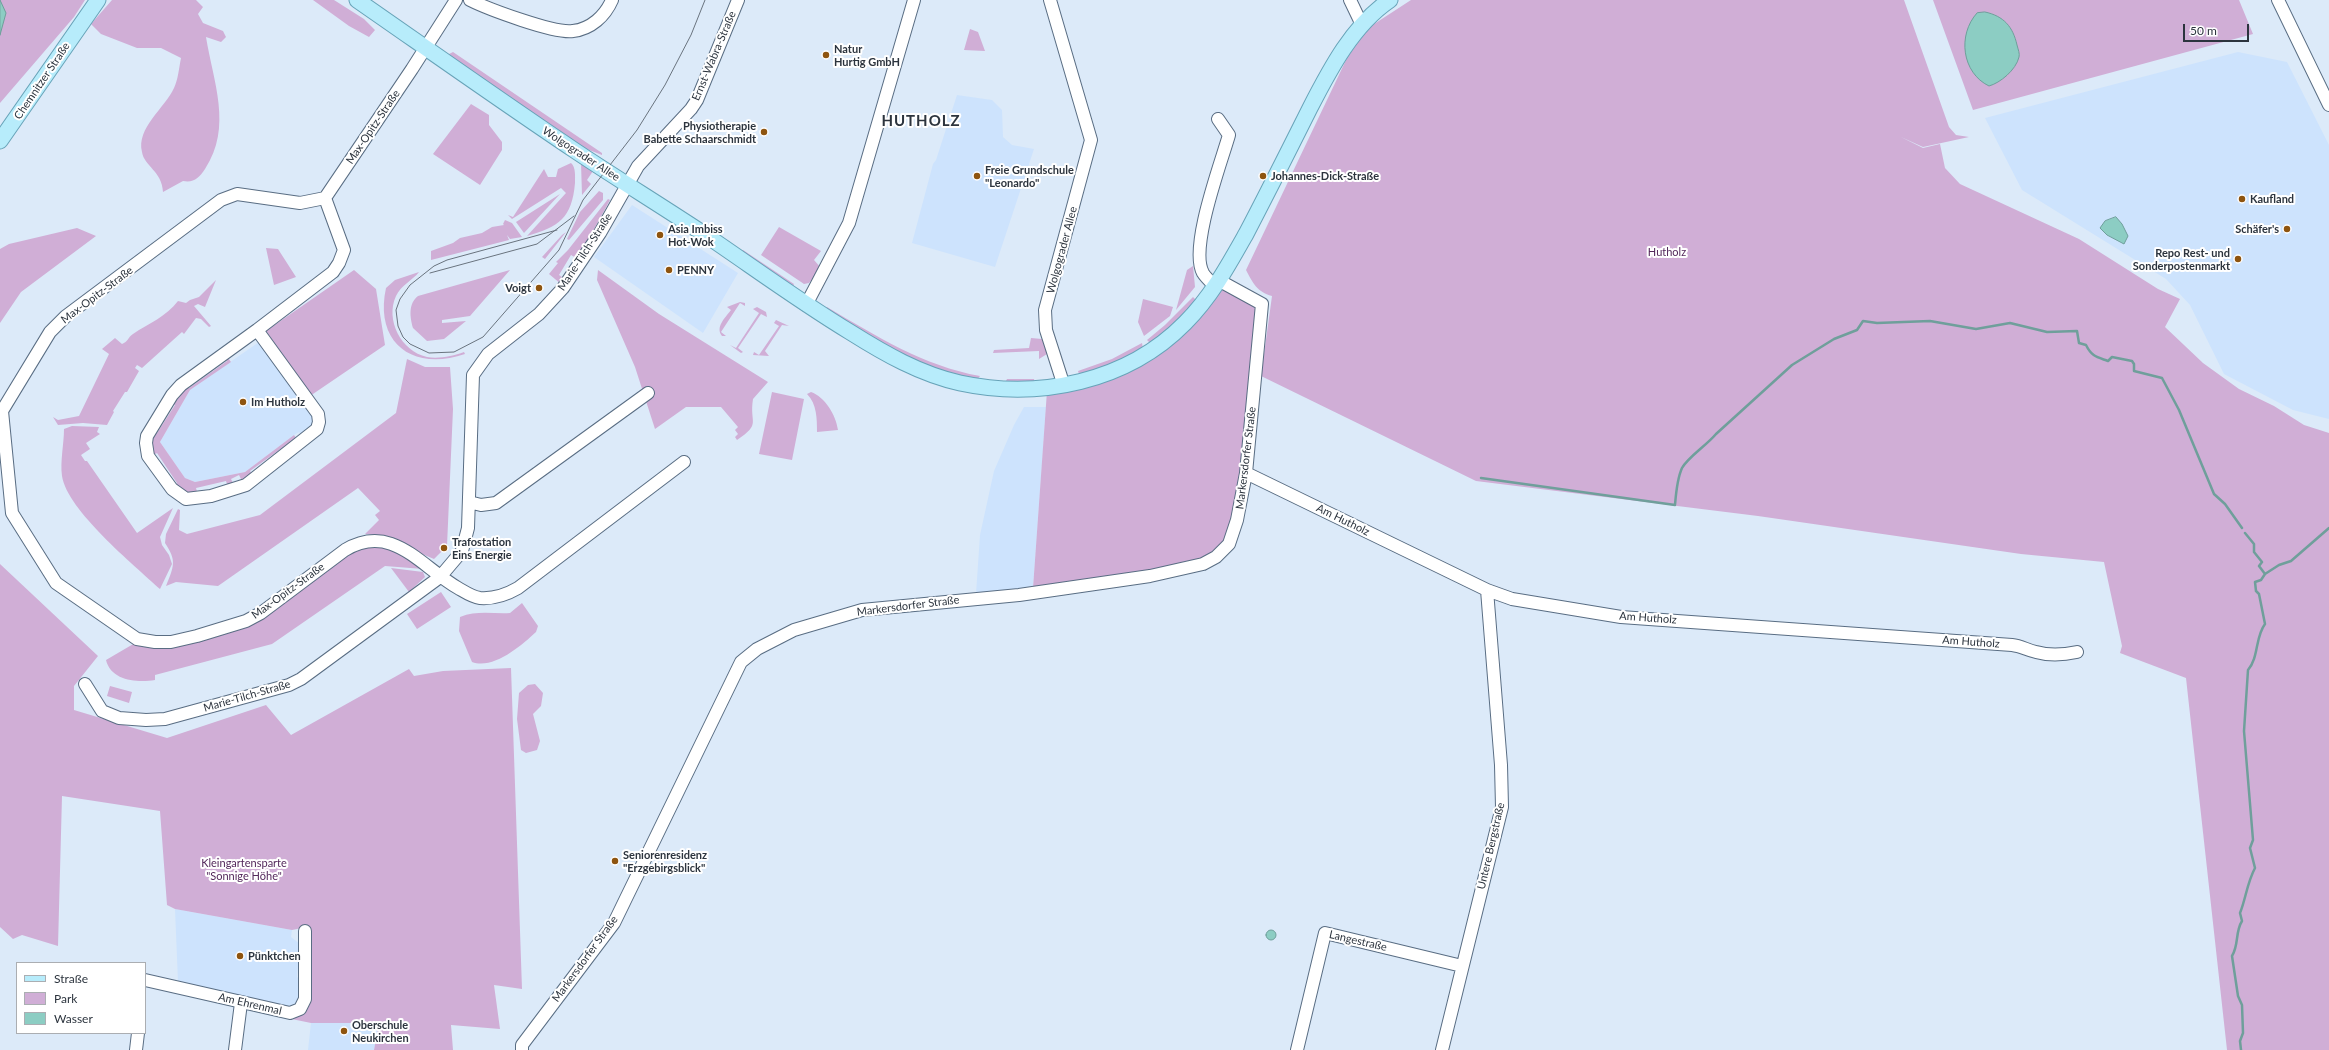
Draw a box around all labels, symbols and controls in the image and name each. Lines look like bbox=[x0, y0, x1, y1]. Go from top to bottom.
street label: Ernst-Wabra-Straße bbox=[689, 9, 739, 103]
scale bar bbox=[2185, 16, 2251, 42]
text: 50 m bbox=[2190, 23, 2217, 38]
street label: Chemnitzer Straße bbox=[11, 40, 73, 122]
place label: Natur Hurtig GmbH bbox=[834, 42, 900, 68]
marker: Natur Hurtig GmbH bbox=[821, 50, 831, 60]
street label: Max-Opitz-Straße bbox=[343, 87, 403, 167]
district label: HUTHOLZ bbox=[881, 112, 961, 130]
place label: Physiotherapie Babette Schaarschmidt bbox=[644, 119, 756, 145]
street label: Wolgograder Allee bbox=[540, 124, 622, 184]
marker: Physiotherapie Babette Schaarschmidt bbox=[759, 127, 769, 137]
place label: Freie Grundschule "Leonardo" bbox=[985, 163, 1074, 189]
place label: Johannes-Dick-Straße bbox=[1271, 169, 1379, 183]
marker: Freie Grundschule "Leonardo" bbox=[972, 171, 982, 181]
marker: Johannes-Dick-Straße bbox=[1258, 171, 1268, 181]
place label: Kaufland bbox=[2250, 192, 2294, 206]
marker: Kaufland bbox=[2237, 194, 2247, 204]
street label: Wolgograder Allee bbox=[1044, 205, 1080, 295]
street label: Marie-Tilch-Straße bbox=[555, 211, 615, 293]
place label: Asia Imbiss Hot-Wok bbox=[668, 222, 723, 248]
place label: Schäfer's bbox=[2235, 222, 2279, 236]
marker: Schäfer's bbox=[2282, 224, 2292, 234]
marker: Asia Imbiss Hot-Wok bbox=[655, 230, 665, 240]
park label: Hutholz bbox=[1648, 245, 1686, 259]
place label: Repo Rest- und Sonderpostenmarkt bbox=[2133, 246, 2230, 272]
marker: Repo Rest- und Sonderpostenmarkt bbox=[2233, 254, 2243, 264]
place label: PENNY bbox=[677, 263, 714, 277]
street label: Max-Opitz-Straße bbox=[58, 264, 136, 326]
marker: PENNY bbox=[664, 265, 674, 275]
place label: Voigt bbox=[505, 281, 531, 295]
marker: Voigt bbox=[534, 283, 544, 293]
place label: Im Hutholz bbox=[251, 395, 305, 409]
marker: Im Hutholz bbox=[238, 397, 248, 407]
street label: Markersdorfer Straße bbox=[1233, 406, 1259, 510]
street label: Am Hutholz bbox=[1314, 501, 1372, 539]
place label: Trafostation Eins Energie bbox=[452, 535, 512, 561]
marker: Trafostation Eins Energie bbox=[439, 543, 449, 553]
street label: Max-Opitz-Straße bbox=[249, 560, 327, 622]
street label: Markersdorfer Straße bbox=[856, 593, 960, 619]
street label: Am Hutholz bbox=[1619, 609, 1677, 627]
street label: Am Hutholz bbox=[1942, 633, 2000, 651]
street label: Marie-Tilch-Straße bbox=[202, 677, 292, 715]
street label: Untere Bergstraße bbox=[1475, 801, 1507, 891]
place label: Seniorenresidenz "Erzgebirgsblick" bbox=[623, 848, 707, 874]
park label: Kleingartensparte "Sonnige Höhe" bbox=[201, 856, 287, 882]
marker: Seniorenresidenz "Erzgebirgsblick" bbox=[610, 856, 620, 866]
street label: Markersdorfer Straße bbox=[549, 913, 621, 1005]
street label: Langestraße bbox=[1328, 928, 1388, 954]
place label: Pünktchen bbox=[248, 949, 301, 963]
marker: Pünktchen bbox=[235, 951, 245, 961]
legend bbox=[16, 962, 146, 1034]
text: Straße bbox=[54, 971, 88, 986]
street label: Am Ehrenmal bbox=[217, 990, 283, 1018]
text: Park bbox=[54, 991, 77, 1006]
text: Wasser bbox=[54, 1011, 93, 1026]
place label: Oberschule Neukirchen bbox=[352, 1018, 409, 1044]
marker: Oberschule Neukirchen bbox=[339, 1026, 349, 1036]

